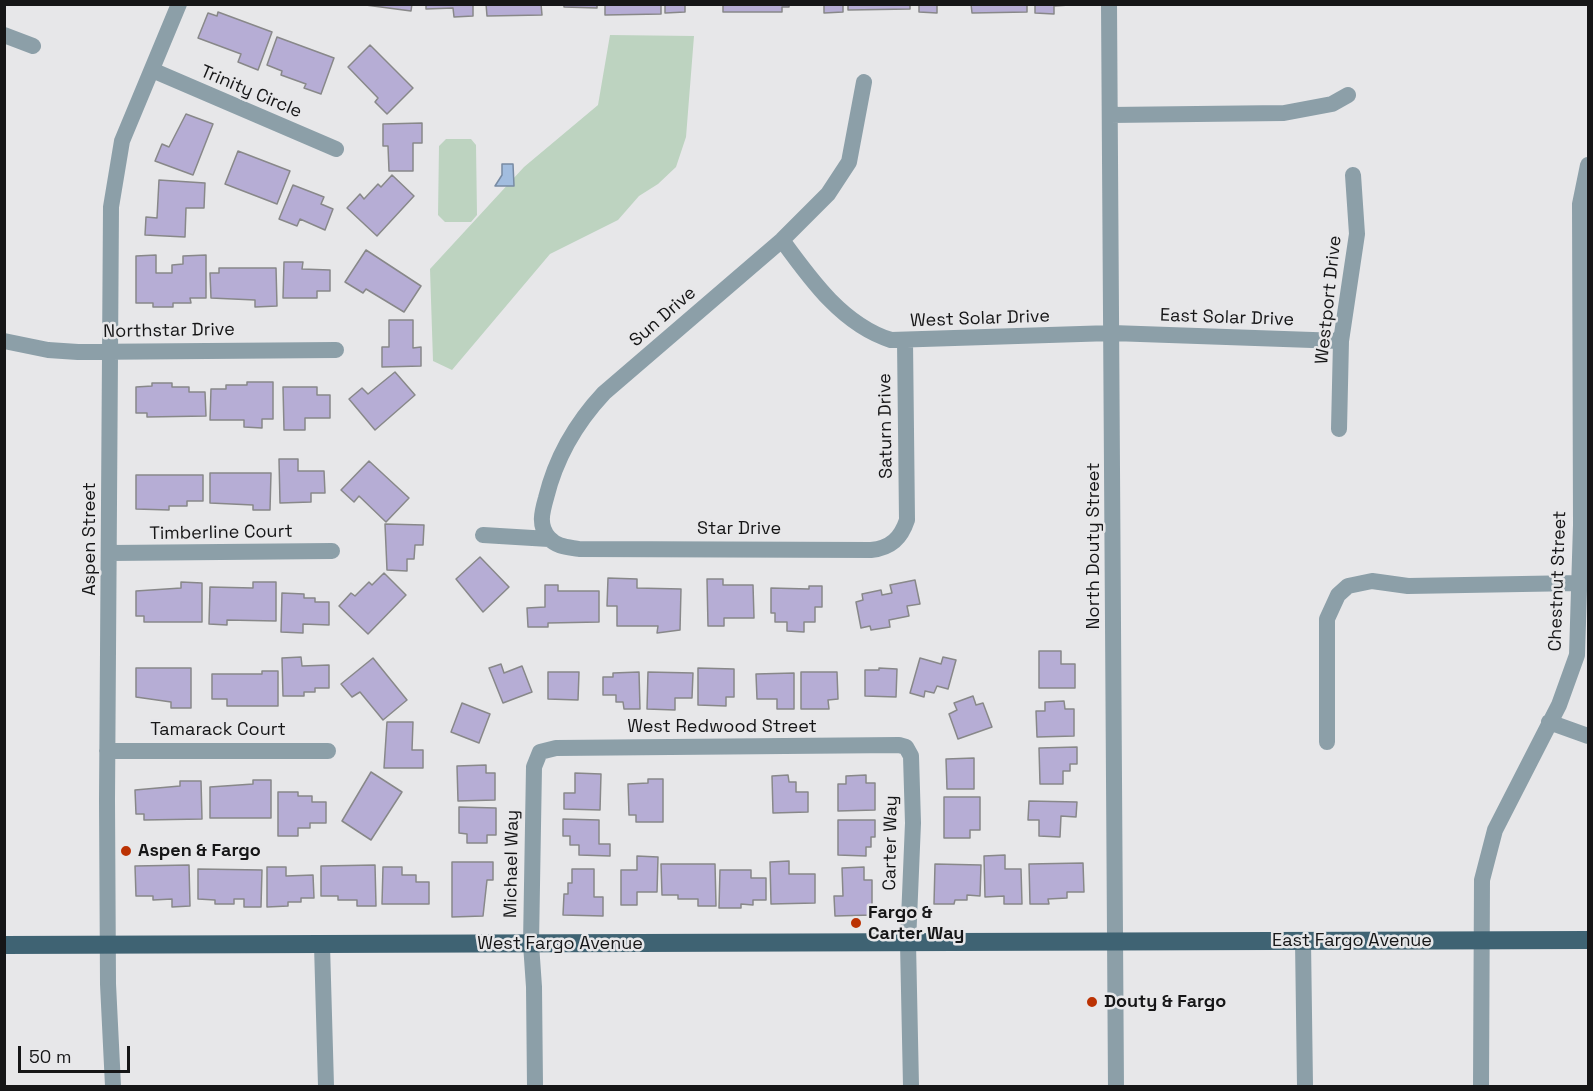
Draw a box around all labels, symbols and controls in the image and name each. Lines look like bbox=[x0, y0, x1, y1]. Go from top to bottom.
street label: Trinity Circle bbox=[197, 61, 305, 123]
street label: Westport Drive bbox=[1312, 235, 1346, 365]
street label: Sun Drive bbox=[625, 282, 701, 352]
street label: East Solar Drive bbox=[1160, 305, 1294, 331]
street label: West Solar Drive bbox=[910, 306, 1050, 332]
street label: Northstar Drive bbox=[103, 319, 235, 343]
street label: Saturn Drive bbox=[874, 373, 898, 479]
street label: North Douty Street bbox=[1083, 463, 1105, 629]
street label: Aspen Street bbox=[79, 482, 101, 596]
street label: Chestnut Street bbox=[1545, 510, 1571, 652]
street label: Star Drive bbox=[697, 518, 781, 540]
street label: Timberline Court bbox=[149, 521, 293, 545]
street label: West Redwood Street bbox=[627, 716, 817, 738]
street label: Tamarack Court bbox=[150, 719, 286, 741]
street label: Carter Way bbox=[879, 795, 903, 891]
street label: Michael Way bbox=[500, 810, 524, 918]
place label: Aspen & Fargo bbox=[138, 840, 261, 862]
marker: Aspen & Fargo bbox=[119, 844, 133, 858]
place label: Fargo & Carter Way bbox=[868, 902, 964, 944]
marker: Fargo & Carter Way bbox=[849, 916, 863, 930]
street label: East Fargo Avenue bbox=[1272, 930, 1432, 952]
street label: West Fargo Avenue bbox=[477, 933, 643, 955]
place label: Douty & Fargo bbox=[1104, 991, 1226, 1013]
marker: Douty & Fargo bbox=[1085, 995, 1099, 1009]
scale bar bbox=[21, 1034, 134, 1072]
text: 50 m bbox=[29, 1045, 71, 1068]

